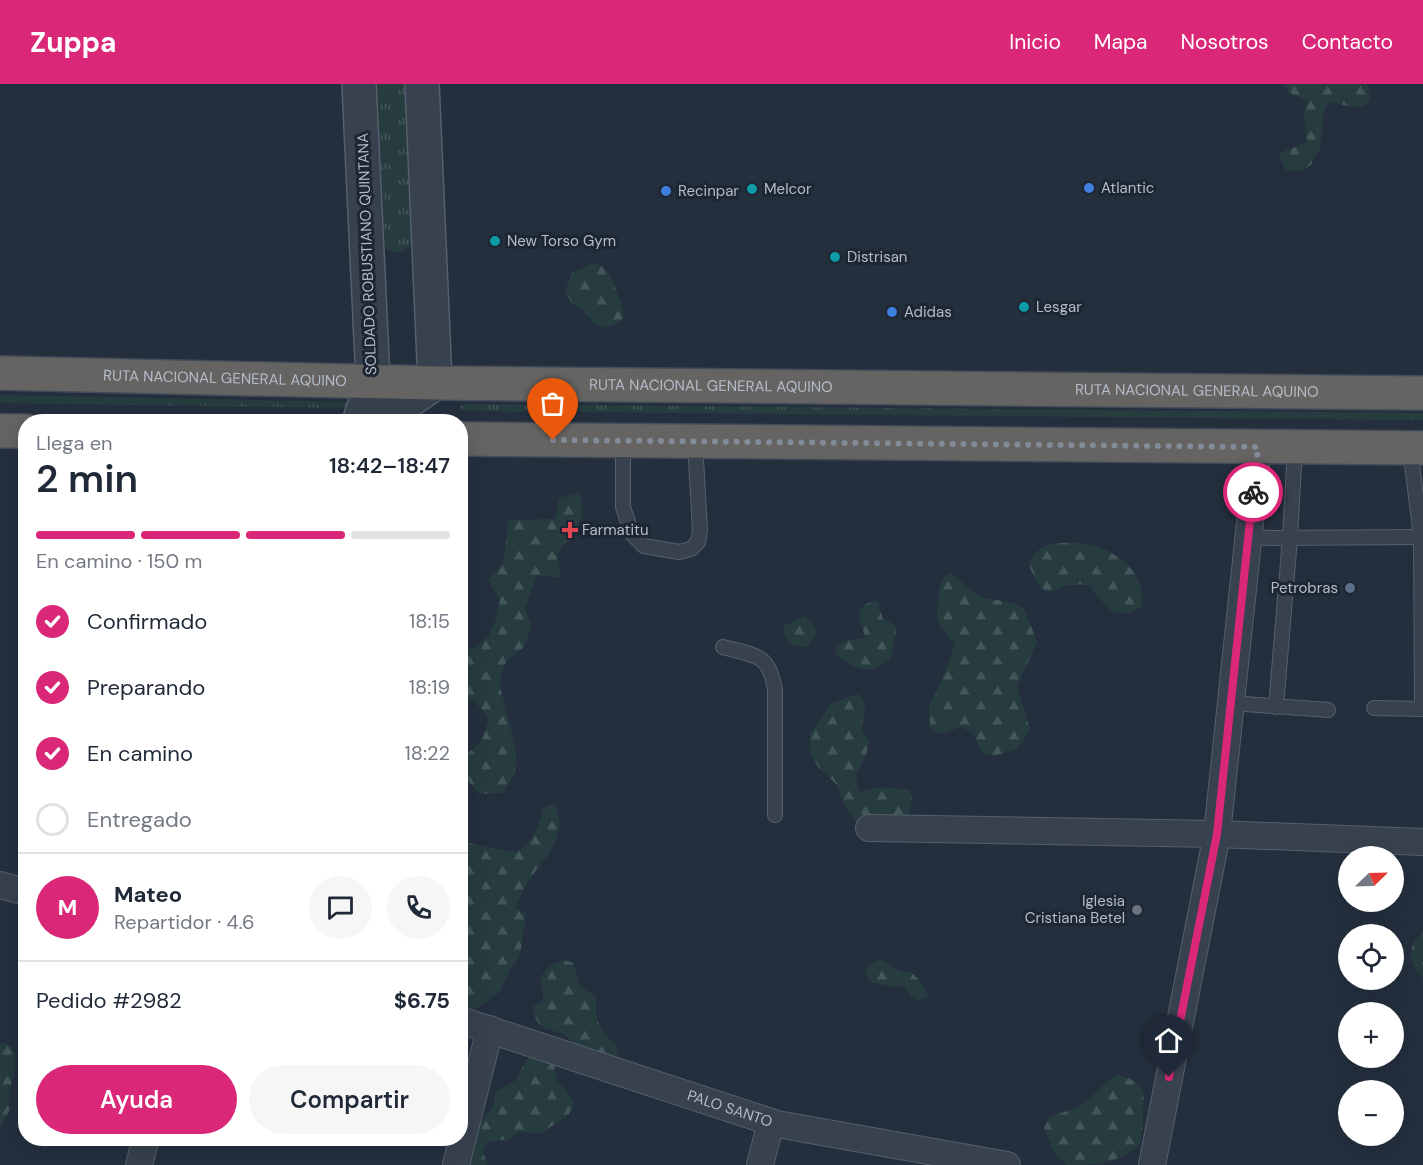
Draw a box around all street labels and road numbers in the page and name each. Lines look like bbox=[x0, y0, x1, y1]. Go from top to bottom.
street label: SOLDADO ROBUSTIANO QUINTANA bbox=[353, 133, 381, 375]
street label: RUTA NACIONAL GENERAL AQUINO bbox=[103, 365, 347, 391]
street label: RUTA NACIONAL GENERAL AQUINO bbox=[589, 375, 833, 397]
street label: RUTA NACIONAL GENERAL AQUINO bbox=[1075, 379, 1319, 402]
street label: PALO SANTO bbox=[685, 1085, 775, 1132]

